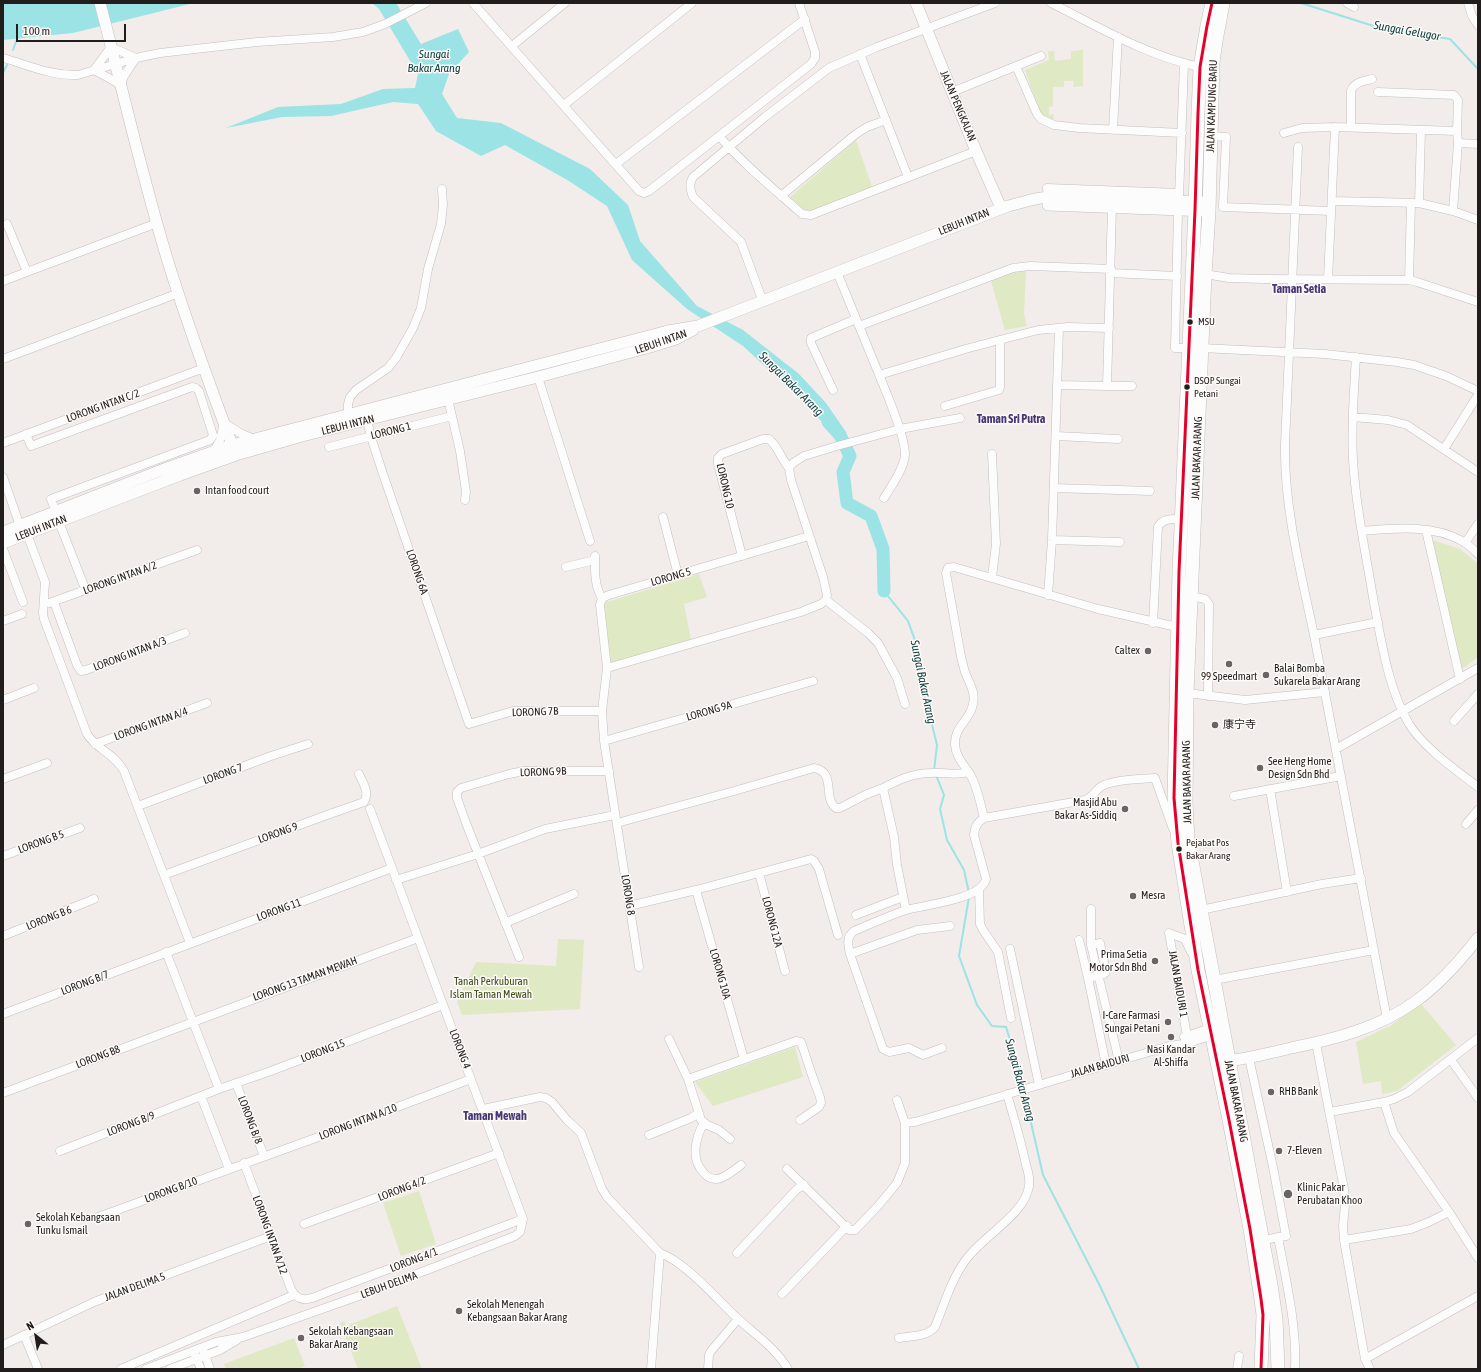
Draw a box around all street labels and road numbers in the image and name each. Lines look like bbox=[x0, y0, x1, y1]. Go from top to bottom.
street label: JALAN KAMPUNG BARU bbox=[1204, 59, 1220, 153]
street label: JALAN PENGKALAN bbox=[937, 69, 979, 143]
street label: LEBUH INTAN bbox=[936, 206, 992, 238]
street label: LEBUH INTAN bbox=[633, 327, 689, 357]
street label: LORONG INTAN C/2 bbox=[65, 387, 141, 425]
street label: LEBUH INTAN bbox=[320, 412, 376, 438]
street label: JALAN BAKAR ARANG bbox=[1189, 416, 1205, 500]
street label: LORONG 1 bbox=[369, 420, 413, 442]
street label: LORONG 10 bbox=[713, 462, 737, 510]
street label: LEBUH INTAN bbox=[13, 512, 69, 544]
street label: LORONG 6A bbox=[403, 548, 431, 596]
street label: LORONG INTAN A/2 bbox=[81, 559, 159, 597]
street label: LORONG 5 bbox=[649, 565, 693, 589]
street label: LORONG INTAN A/3 bbox=[91, 634, 169, 674]
street label: LORONG 9A bbox=[685, 698, 733, 724]
street label: LORONG INTAN A/4 bbox=[112, 705, 190, 743]
street label: LORONG 7B bbox=[512, 705, 558, 719]
street label: JALAN BAKAR ARANG bbox=[1180, 740, 1194, 824]
street label: LORONG 7 bbox=[201, 761, 245, 787]
street label: LORONG 9B bbox=[520, 765, 566, 779]
street label: LORONG 9 bbox=[256, 820, 300, 846]
street label: LORONG B 5 bbox=[16, 828, 66, 856]
street label: LORONG 8 bbox=[618, 874, 638, 916]
street label: LORONG 12A bbox=[759, 895, 785, 949]
street label: LORONG 11 bbox=[255, 896, 303, 924]
street label: LORONG B 6 bbox=[24, 903, 74, 933]
street label: LORONG 10A bbox=[707, 947, 733, 1001]
street label: JALAN BAIDURI 1 bbox=[1166, 950, 1190, 1018]
street label: LORONG 13 TAMAN MEWAH bbox=[251, 954, 359, 1004]
street label: LORONG B/7 bbox=[59, 968, 111, 998]
street label: LORONG 4 bbox=[446, 1027, 474, 1071]
street label: LORONG 15 bbox=[299, 1037, 347, 1065]
street label: LORONG B8 bbox=[74, 1043, 122, 1071]
street label: JALAN BAIDURI bbox=[1069, 1051, 1131, 1081]
street label: JALAN BAKAR ARANG bbox=[1222, 1059, 1250, 1143]
street label: LORONG B/8 bbox=[235, 1094, 265, 1146]
street label: LORONG INTAN A/10 bbox=[317, 1101, 399, 1143]
street label: LORONG B/9 bbox=[105, 1109, 157, 1139]
street label: LORONG B/10 bbox=[143, 1174, 199, 1206]
street label: LORONG 4/2 bbox=[376, 1174, 428, 1204]
street label: LORONG INTAN A/12 bbox=[250, 1194, 290, 1276]
street label: LORONG 4/1 bbox=[388, 1245, 440, 1275]
street label: LEBUH DELIMA bbox=[359, 1269, 419, 1301]
street label: JALAN DELIMA 5 bbox=[103, 1270, 167, 1304]

